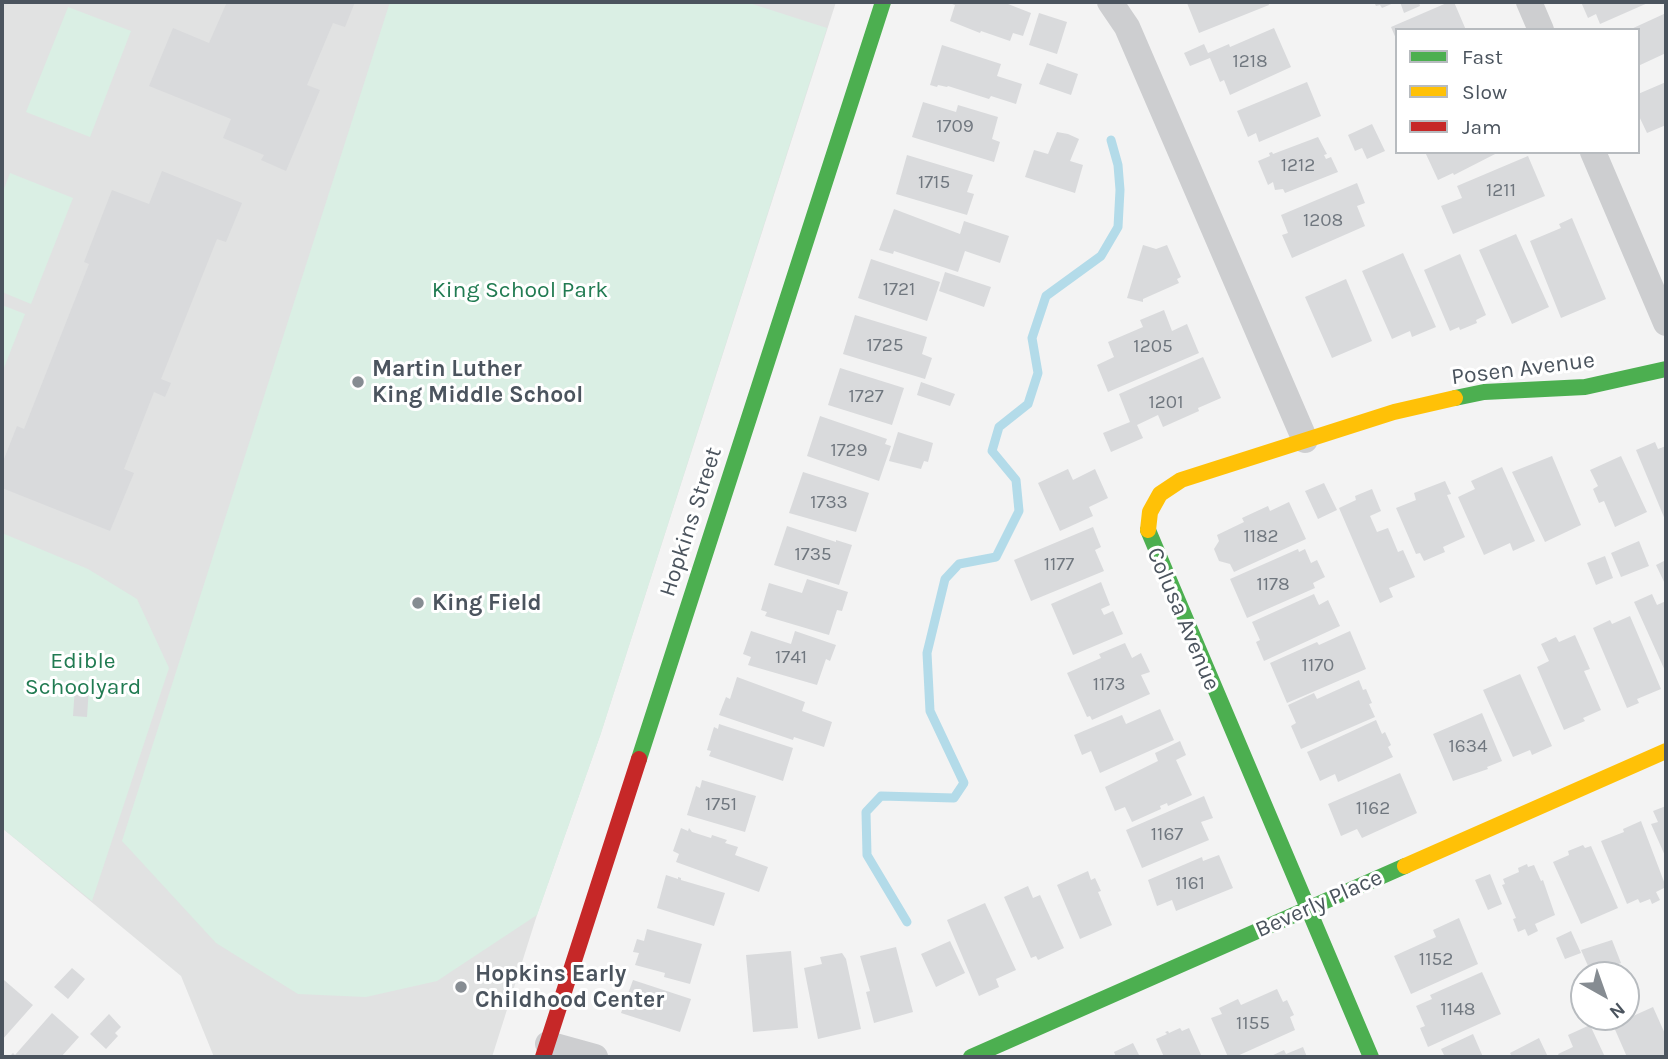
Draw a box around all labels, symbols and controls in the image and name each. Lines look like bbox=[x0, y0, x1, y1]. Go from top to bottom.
legend bbox=[1395, 28, 1640, 154]
text: Fast bbox=[1462, 45, 1503, 69]
house number: 1218 bbox=[1232, 51, 1268, 73]
text: Slow bbox=[1462, 80, 1507, 104]
text: Jam bbox=[1462, 115, 1502, 139]
house number: 1709 bbox=[936, 116, 974, 138]
house number: 1212 bbox=[1281, 155, 1315, 177]
house number: 1715 bbox=[918, 172, 950, 194]
house number: 1211 bbox=[1486, 180, 1516, 202]
house number: 1208 bbox=[1303, 210, 1343, 232]
park label: King School Park bbox=[432, 276, 608, 304]
house number: 1721 bbox=[883, 279, 915, 301]
house number: 1725 bbox=[867, 335, 903, 357]
house number: 1205 bbox=[1133, 336, 1173, 358]
street label: Posen Avenue bbox=[1450, 347, 1596, 391]
place label: Martin Luther King Middle School bbox=[372, 355, 583, 409]
marker: Martin Luther King Middle School bbox=[350, 374, 366, 390]
house number: 1727 bbox=[848, 386, 884, 408]
house number: 1201 bbox=[1149, 392, 1183, 414]
house number: 1729 bbox=[830, 440, 868, 462]
street label: Hopkins Street bbox=[654, 444, 728, 600]
house number: 1733 bbox=[810, 492, 848, 514]
house number: 1182 bbox=[1243, 526, 1279, 548]
street label: Colusa Avenue bbox=[1140, 543, 1226, 695]
house number: 1735 bbox=[794, 544, 832, 566]
house number: 1177 bbox=[1044, 554, 1074, 576]
house number: 1178 bbox=[1256, 574, 1290, 596]
place label: King Field bbox=[432, 589, 542, 617]
marker: King Field bbox=[410, 595, 426, 611]
park label: Edible Schoolyard bbox=[25, 647, 141, 701]
house number: 1741 bbox=[775, 647, 807, 669]
house number: 1170 bbox=[1302, 655, 1334, 677]
house number: 1173 bbox=[1093, 674, 1125, 696]
house number: 1634 bbox=[1449, 736, 1487, 758]
house number: 1751 bbox=[705, 794, 737, 816]
house number: 1162 bbox=[1356, 798, 1390, 820]
house number: 1167 bbox=[1151, 824, 1183, 846]
street label: Beverly Place bbox=[1251, 864, 1387, 944]
house number: 1161 bbox=[1175, 873, 1205, 895]
house number: 1152 bbox=[1419, 949, 1453, 971]
place label: Hopkins Early Childhood Center bbox=[475, 960, 664, 1014]
north arrow bbox=[1570, 961, 1640, 1031]
marker: Hopkins Early Childhood Center bbox=[453, 979, 469, 995]
text: N bbox=[1605, 998, 1630, 1023]
house number: 1148 bbox=[1441, 999, 1475, 1021]
house number: 1155 bbox=[1236, 1013, 1270, 1035]

